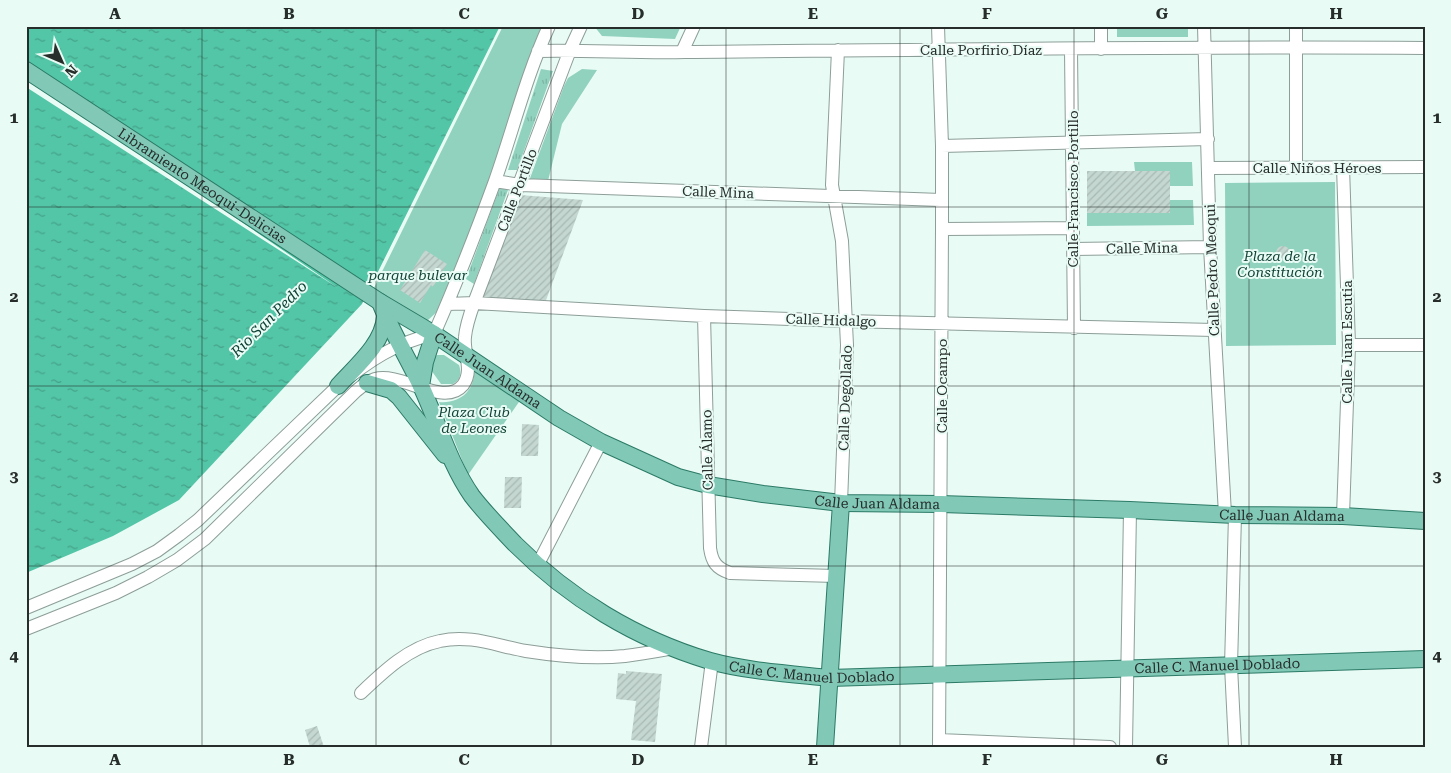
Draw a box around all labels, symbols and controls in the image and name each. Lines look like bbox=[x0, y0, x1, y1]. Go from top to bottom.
text: A bbox=[109, 4, 121, 23]
text: B bbox=[283, 4, 295, 23]
text: C bbox=[458, 4, 470, 23]
text: D bbox=[632, 4, 645, 23]
text: E bbox=[808, 4, 818, 23]
text: F bbox=[982, 4, 992, 23]
text: G bbox=[1156, 4, 1169, 23]
text: H bbox=[1329, 4, 1343, 23]
north arrow bbox=[38, 38, 88, 88]
street label: Calle Porfirio Díaz bbox=[920, 42, 1042, 58]
text: N bbox=[62, 62, 81, 81]
text: 1 bbox=[10, 108, 19, 127]
text: 1 bbox=[1433, 108, 1442, 127]
street label: Calle Francisco Portillo bbox=[1065, 110, 1081, 268]
street label: Libramiento Meoqui-Delicias bbox=[115, 125, 290, 247]
street label: Calle Portillo bbox=[494, 146, 540, 234]
street label: Calle Niños Héroes bbox=[1253, 160, 1382, 176]
street label: Calle Mina bbox=[682, 183, 755, 201]
street label: Calle Pedro Meoqui bbox=[1202, 203, 1222, 336]
street label: Calle Mina bbox=[1106, 239, 1179, 257]
park label: Plaza de la Constitución bbox=[1237, 248, 1323, 280]
park label: parque bulevar bbox=[368, 267, 468, 283]
water label: Rio San Pedro bbox=[227, 277, 311, 361]
street label: Calle Juan Escutia bbox=[1339, 280, 1355, 404]
text: 2 bbox=[10, 287, 19, 306]
text: 2 bbox=[1433, 287, 1442, 306]
street label: Calle Hidalgo bbox=[785, 310, 877, 330]
street label: Calle Juan Aldama bbox=[431, 329, 545, 412]
street label: Calle Ocampo bbox=[934, 339, 950, 433]
street label: Calle Degollado bbox=[835, 345, 855, 451]
park label: Plaza Club de Leones bbox=[437, 404, 510, 436]
street label: Calle Álamo bbox=[698, 409, 716, 491]
text: 3 bbox=[10, 467, 19, 486]
text: 3 bbox=[1433, 467, 1442, 486]
street label: Calle Juan Aldama bbox=[814, 492, 940, 512]
street label: Calle Juan Aldama bbox=[1219, 506, 1345, 524]
text: 4 bbox=[10, 646, 19, 665]
text: 4 bbox=[1433, 646, 1442, 665]
street label: Calle C. Manuel Doblado bbox=[1134, 655, 1300, 676]
street label: Calle C. Manuel Doblado bbox=[728, 658, 895, 686]
text: A bbox=[109, 750, 121, 769]
text: B bbox=[283, 750, 295, 769]
text: C bbox=[458, 750, 470, 769]
text: D bbox=[632, 750, 645, 769]
text: E bbox=[808, 750, 818, 769]
text: F bbox=[982, 750, 992, 769]
text: G bbox=[1156, 750, 1169, 769]
text: H bbox=[1329, 750, 1343, 769]

